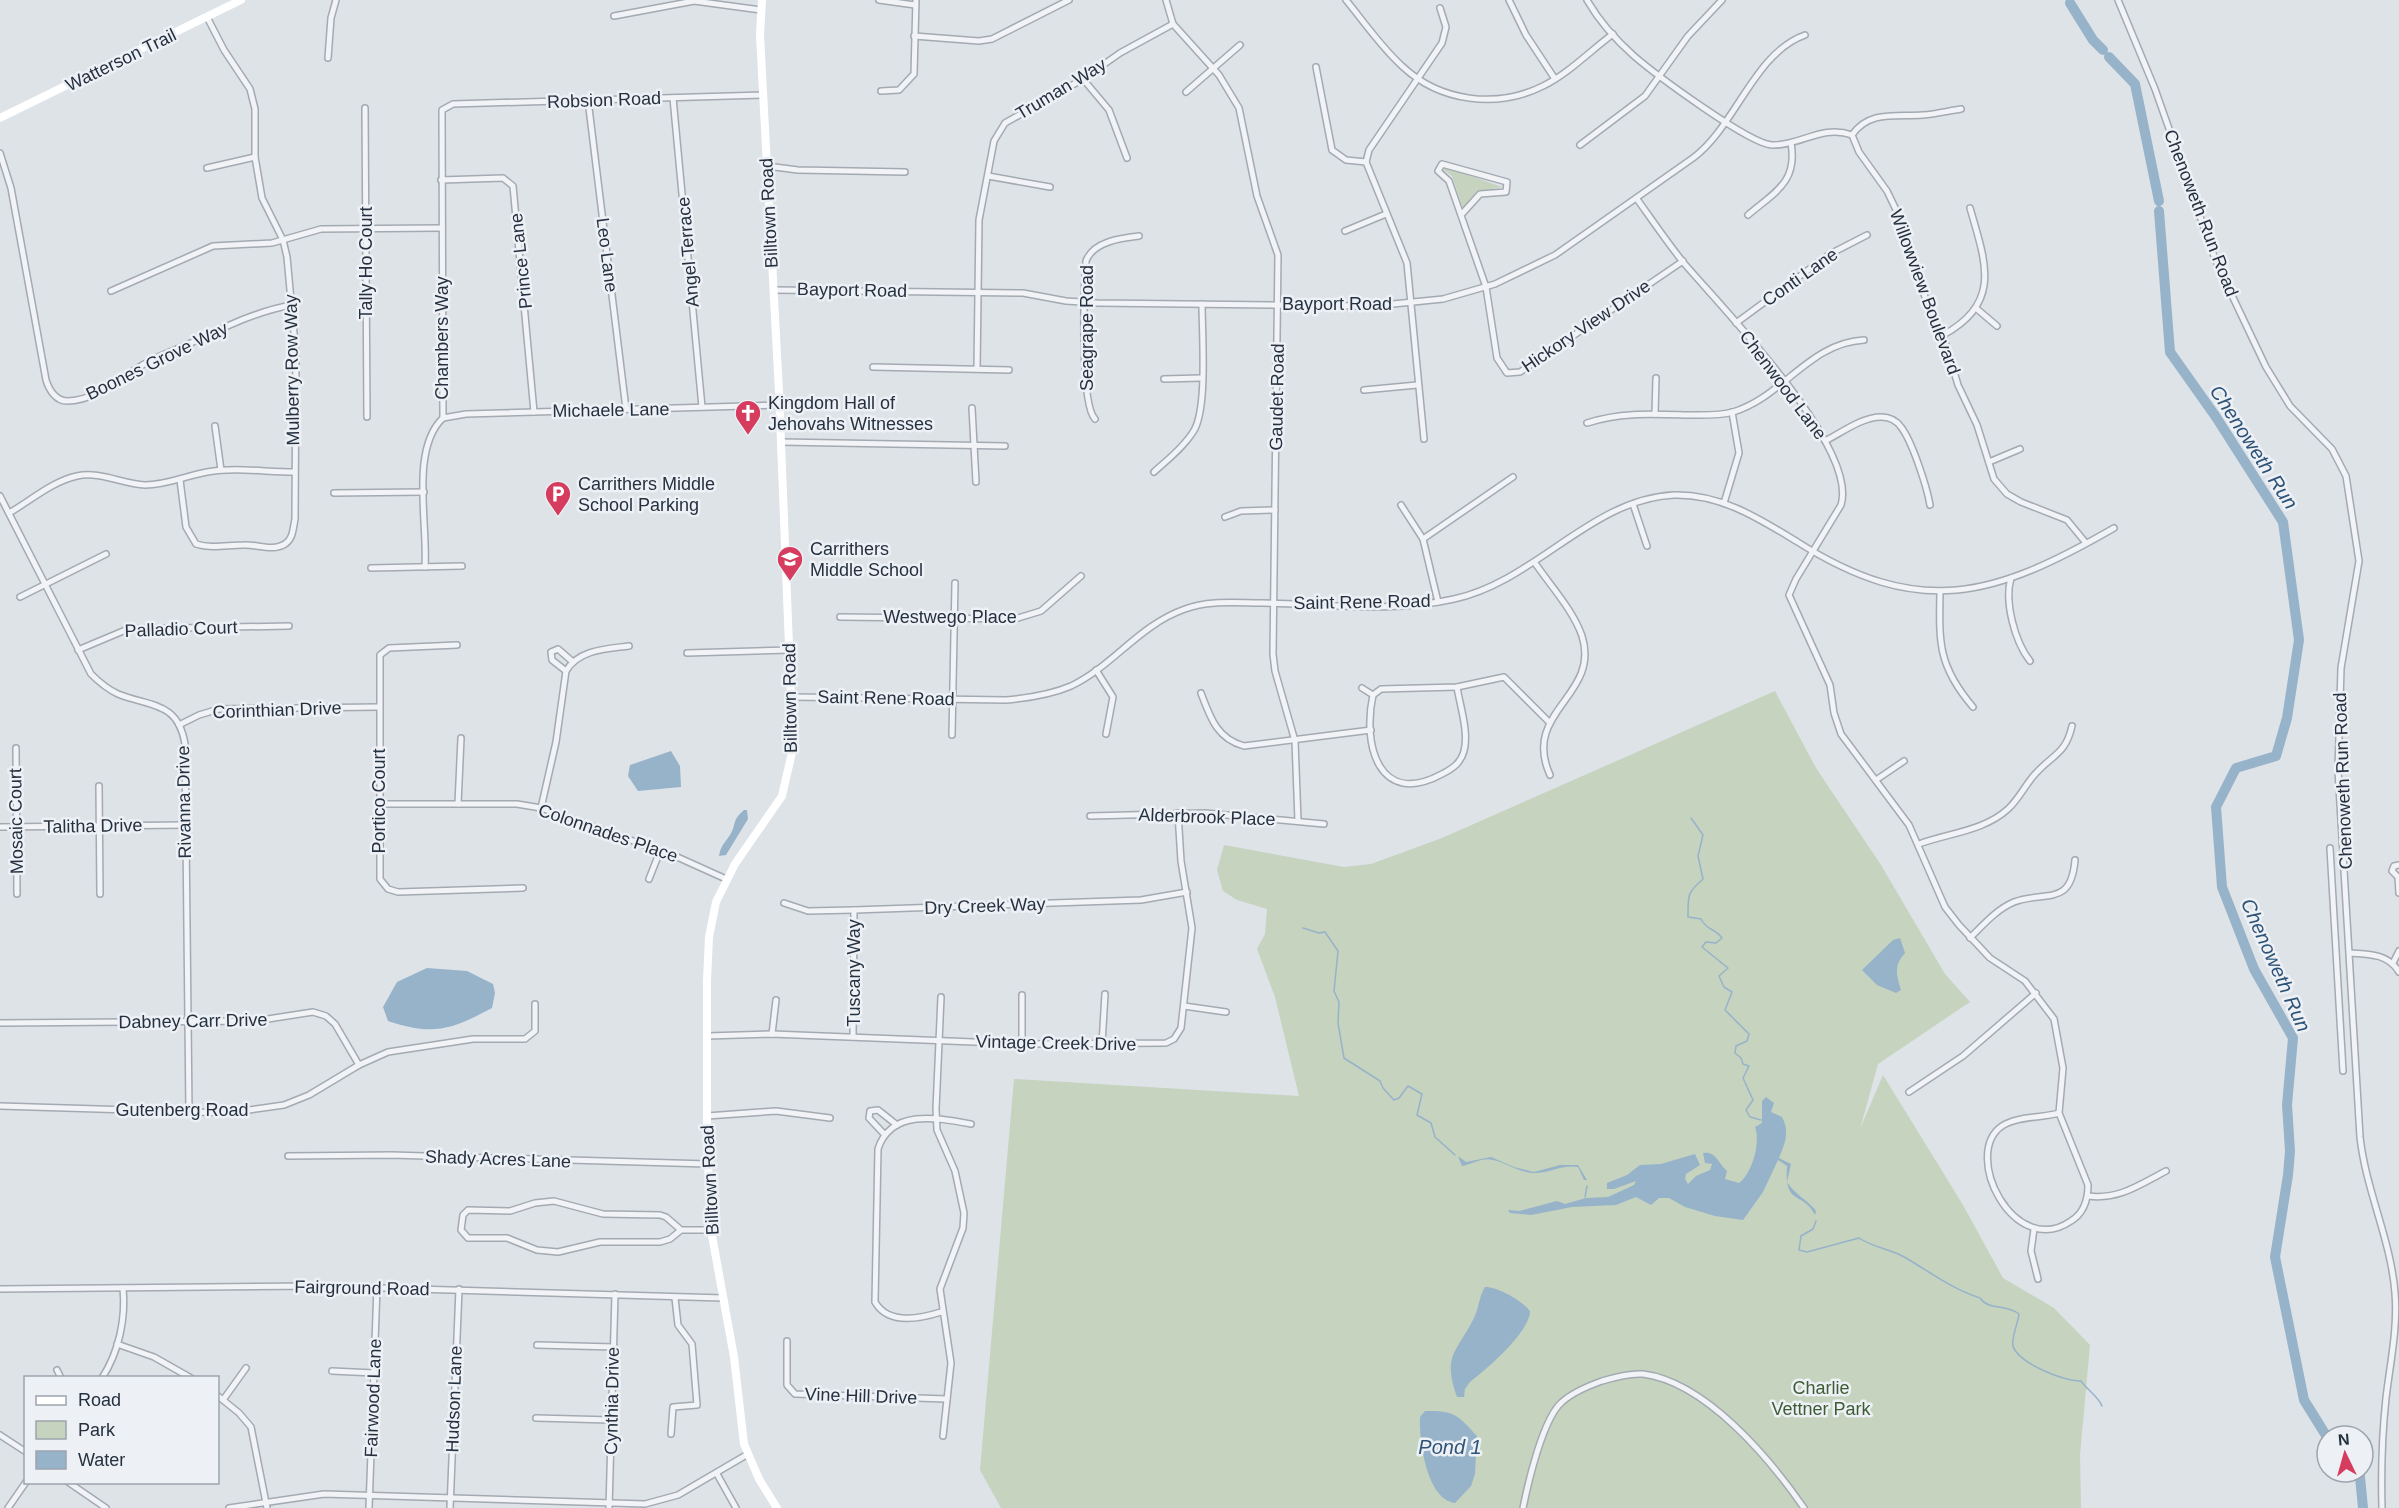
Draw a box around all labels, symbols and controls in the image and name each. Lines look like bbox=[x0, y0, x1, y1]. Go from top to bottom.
street label: Watterson Trail bbox=[63, 25, 179, 95]
street label: Truman Way bbox=[1012, 54, 1110, 124]
street label: Robsion Road bbox=[547, 88, 661, 112]
street label: Chenoweth Run Road bbox=[2160, 127, 2242, 299]
street label: Billtown Road bbox=[756, 158, 782, 268]
street label: Angel Terrace bbox=[673, 196, 703, 308]
street label: Tally Ho Court bbox=[356, 206, 376, 320]
street label: Willowview Boulevard bbox=[1886, 207, 1964, 377]
street label: Prince Lane bbox=[506, 212, 536, 310]
street label: Leo Lane bbox=[592, 217, 622, 293]
street label: Conti Lane bbox=[1759, 244, 1841, 310]
street label: Seagrape Road bbox=[1077, 265, 1097, 391]
street label: Chambers Way bbox=[432, 276, 452, 400]
street label: Hickory View Drive bbox=[1518, 276, 1654, 376]
street label: Bayport Road bbox=[797, 279, 907, 301]
street label: Mulberry Row Way bbox=[281, 294, 303, 446]
street label: Bayport Road bbox=[1282, 294, 1392, 314]
street label: Boones Grove Way bbox=[83, 318, 231, 404]
street label: Chenwood Lane bbox=[1736, 327, 1830, 443]
street label: Gaudet Road bbox=[1266, 343, 1288, 451]
water label: Chenoweth Run bbox=[2206, 381, 2302, 513]
place label: Kingdom Hall of Jehovahs Witnesses bbox=[768, 393, 933, 434]
church icon: Kingdom Hall of Jehovahs Witnesses bbox=[733, 398, 763, 436]
street label: Michaele Lane bbox=[552, 399, 670, 421]
place label: Carrithers Middle School Parking bbox=[578, 474, 715, 515]
parking icon: Carrithers Middle School Parking bbox=[543, 479, 573, 517]
place label: Carrithers Middle School bbox=[810, 539, 923, 580]
school or university icon: Carrithers Middle School bbox=[775, 544, 805, 582]
street label: Saint Rene Road bbox=[1293, 591, 1431, 613]
street label: Westwego Place bbox=[883, 607, 1017, 627]
street label: Palladio Court bbox=[124, 617, 238, 641]
street label: Billtown Road bbox=[779, 643, 801, 753]
street label: Saint Rene Road bbox=[817, 687, 955, 709]
street label: Chenoweth Run Road bbox=[2330, 692, 2356, 870]
street label: Corinthian Drive bbox=[212, 698, 342, 722]
street label: Rivanna Drive bbox=[173, 745, 195, 859]
street label: Portico Court bbox=[369, 748, 389, 854]
street label: Mosaic Court bbox=[5, 768, 27, 874]
street label: Colonnades Place bbox=[536, 800, 680, 866]
street label: Alderbrook Place bbox=[1138, 805, 1276, 829]
street label: Talitha Drive bbox=[43, 815, 143, 837]
street label: Dry Creek Way bbox=[924, 894, 1046, 918]
water label: Chenoweth Run bbox=[2237, 895, 2315, 1035]
street label: Tuscany Way bbox=[844, 919, 864, 1027]
street label: Dabney Carr Drive bbox=[118, 1010, 268, 1032]
street label: Vintage Creek Drive bbox=[975, 1032, 1137, 1054]
street label: Gutenberg Road bbox=[115, 1100, 249, 1120]
street label: Billtown Road bbox=[697, 1125, 723, 1235]
street label: Shady Acres Lane bbox=[425, 1146, 571, 1172]
street label: Fairground Road bbox=[294, 1277, 430, 1299]
street label: Fairwood Lane bbox=[361, 1338, 385, 1458]
street label: Hudson Lane bbox=[442, 1345, 466, 1453]
street label: Cynthia Drive bbox=[601, 1347, 623, 1455]
legend bbox=[24, 1376, 219, 1484]
park label: Charlie Vettner Park bbox=[1771, 1378, 1872, 1419]
street label: Vine Hill Drive bbox=[804, 1384, 918, 1408]
text: Road bbox=[78, 1390, 121, 1410]
text: Park bbox=[78, 1420, 116, 1440]
north arrow bbox=[2315, 1424, 2375, 1484]
text: N bbox=[2337, 1431, 2350, 1449]
water label: Pond 1 bbox=[1418, 1436, 1482, 1458]
text: Water bbox=[78, 1450, 125, 1470]

